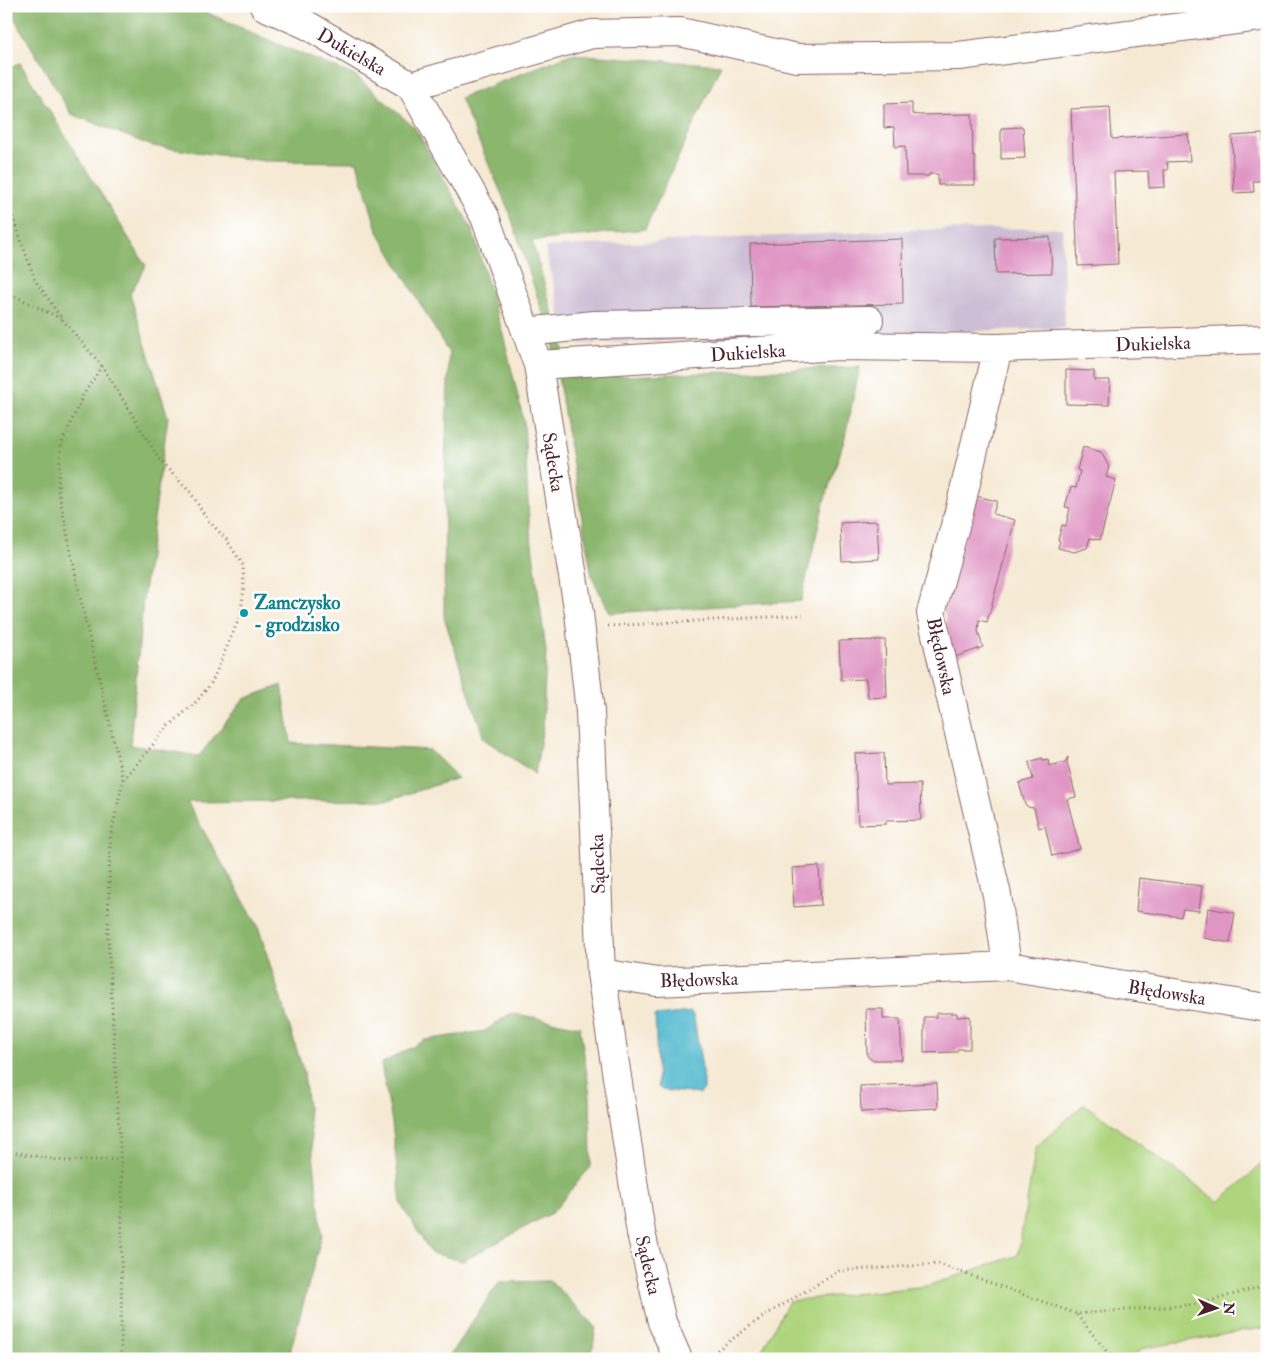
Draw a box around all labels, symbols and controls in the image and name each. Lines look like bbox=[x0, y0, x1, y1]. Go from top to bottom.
street label: Dukielska bbox=[313, 23, 390, 81]
street label: Dukielska bbox=[1115, 331, 1191, 357]
street label: Dukielska bbox=[710, 338, 787, 368]
street label: Sądecka bbox=[536, 431, 570, 494]
place label: Zamczysko - grodzisko bbox=[254, 591, 340, 638]
marker: Zamczysko - grodzisko bbox=[238, 607, 250, 619]
street label: Błędowska bbox=[921, 615, 961, 697]
street label: Sądecka bbox=[585, 833, 611, 894]
street label: Błędowska bbox=[659, 967, 739, 993]
street label: Błędowska bbox=[1126, 975, 1208, 1011]
street label: Sądecka bbox=[630, 1233, 667, 1297]
north arrow bbox=[1190, 1282, 1240, 1332]
text: N bbox=[1220, 1301, 1237, 1315]

